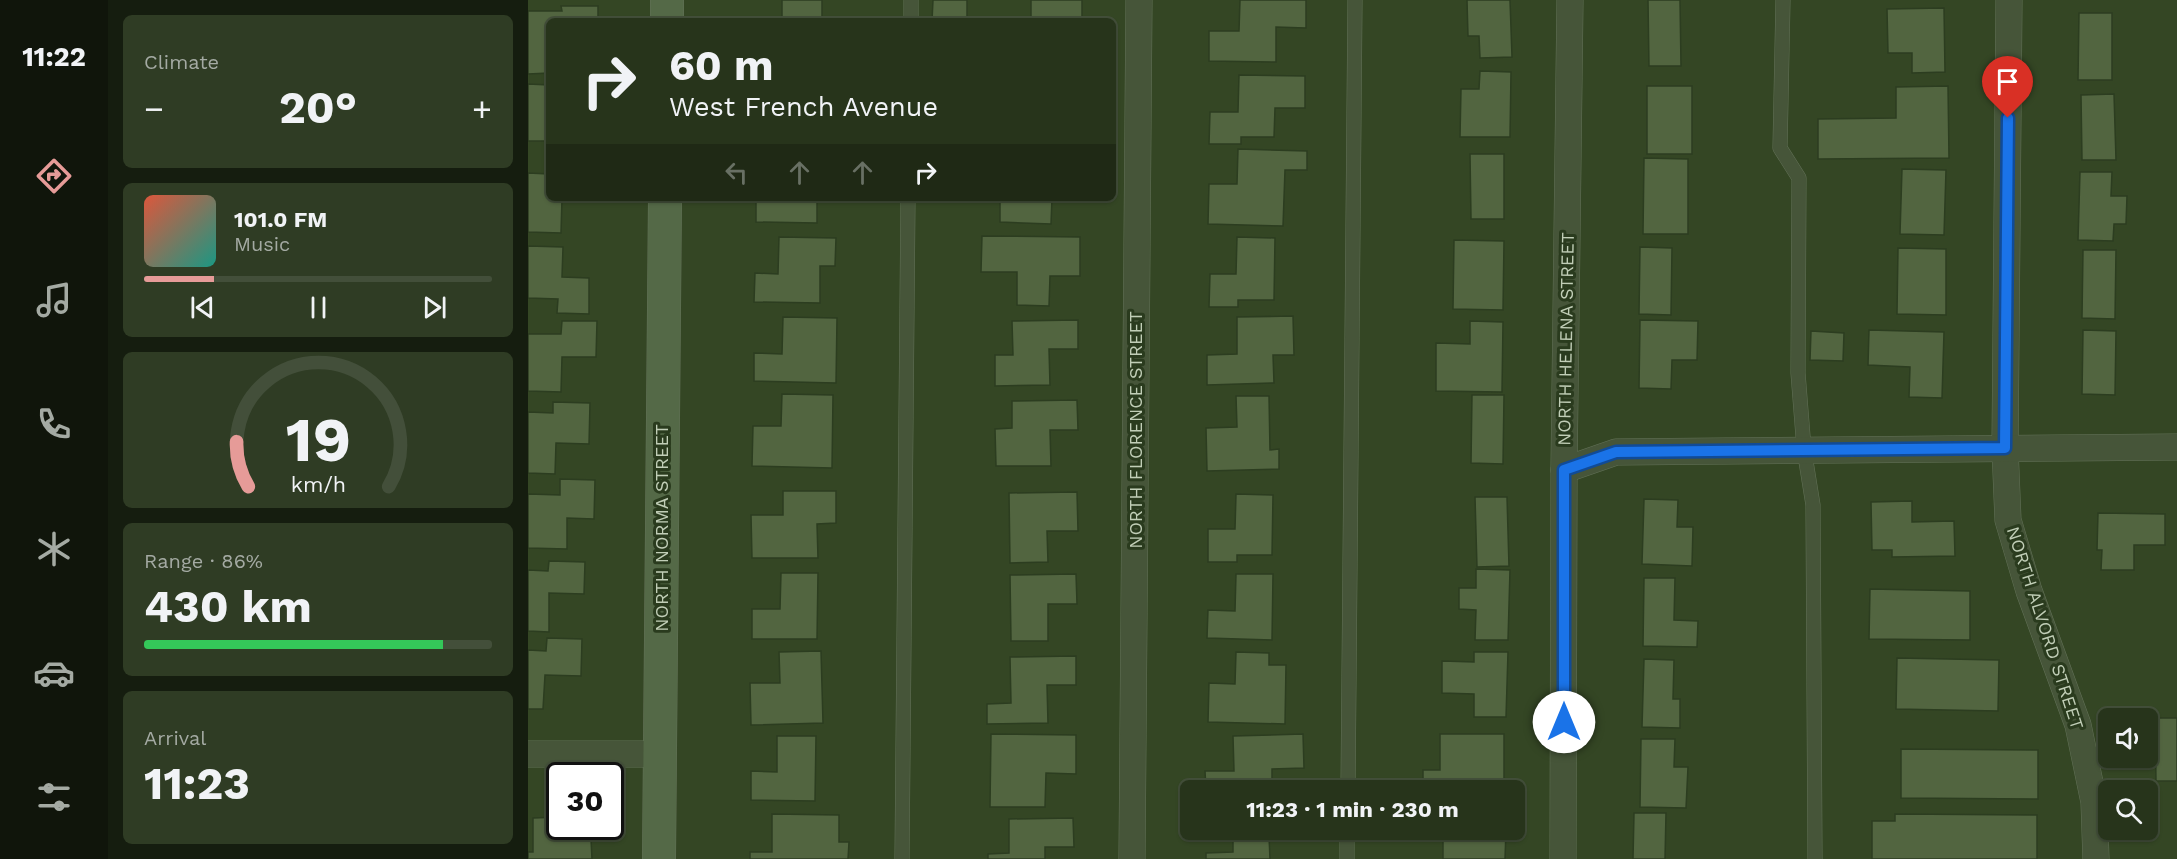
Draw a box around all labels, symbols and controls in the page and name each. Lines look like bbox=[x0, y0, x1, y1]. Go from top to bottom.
text: 11:22 bbox=[22, 41, 86, 73]
text: 60 m bbox=[669, 41, 773, 90]
icon: right bbox=[570, 42, 648, 120]
text: Climate bbox=[144, 50, 219, 74]
pin bbox=[1982, 56, 2033, 118]
icon: arrive bbox=[1991, 65, 2024, 98]
text: 20° bbox=[279, 81, 357, 134]
text: − bbox=[144, 89, 164, 128]
text: + bbox=[472, 89, 492, 128]
text: West French Avenue bbox=[669, 91, 938, 123]
icon: directions bbox=[33, 155, 75, 197]
icon: left bbox=[720, 156, 753, 189]
icon: ahead bbox=[783, 156, 816, 189]
icon: ahead bbox=[846, 156, 879, 189]
icon: right bbox=[909, 156, 942, 189]
text: 101.0 FM bbox=[234, 207, 327, 232]
text: Music bbox=[234, 232, 290, 256]
street label: NORTH HELENA STREET bbox=[1553, 232, 1578, 446]
icon: music bbox=[33, 279, 75, 321]
icon: previous bbox=[186, 291, 219, 324]
icon: pause bbox=[302, 291, 335, 324]
icon: next bbox=[418, 291, 451, 324]
street label: NORTH FLORENCE STREET bbox=[1125, 311, 1146, 549]
icon: phone bbox=[33, 403, 75, 445]
text: 19 bbox=[285, 403, 351, 476]
street label: NORTH NORMA STREET bbox=[651, 424, 672, 632]
text: km/h bbox=[290, 472, 346, 497]
street label: NORTH ALVORD STREET bbox=[2003, 524, 2088, 732]
icon: climate bbox=[33, 528, 75, 570]
text: Range · 86% bbox=[144, 549, 263, 573]
text: 430 km bbox=[144, 580, 312, 633]
icon: car bbox=[33, 652, 75, 694]
position arrow bbox=[1532, 690, 1596, 754]
map controls bbox=[2098, 708, 2158, 840]
button: sound bbox=[2098, 708, 2158, 768]
text: Arrival bbox=[144, 726, 206, 750]
text: 11:23 bbox=[144, 757, 250, 810]
speed limit sign: 30 bbox=[546, 762, 624, 840]
icon: filters bbox=[33, 776, 75, 818]
button: search bbox=[2098, 780, 2158, 840]
text: 11:23 · 1 min · 230 m bbox=[1246, 797, 1459, 822]

